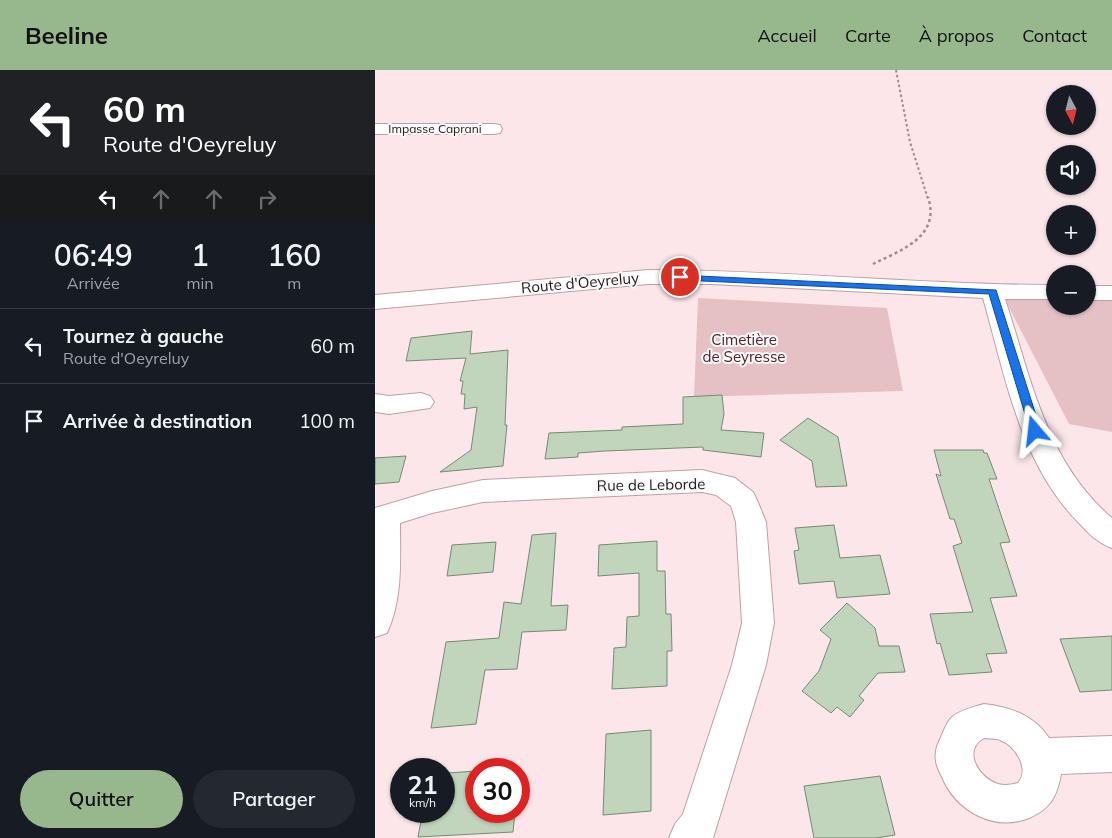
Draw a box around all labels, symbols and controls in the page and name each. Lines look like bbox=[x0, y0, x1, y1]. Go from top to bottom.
text: Beeline bbox=[25, 20, 108, 50]
text: Accueil bbox=[757, 24, 817, 47]
text: Carte bbox=[845, 24, 891, 47]
text: À propos bbox=[919, 24, 994, 47]
text: Contact bbox=[1022, 24, 1087, 47]
north arrow bbox=[1046, 85, 1096, 135]
map controls bbox=[1046, 85, 1096, 315]
text: 60 m bbox=[103, 87, 186, 131]
icon: left bbox=[20, 90, 85, 155]
street label: Impasse Caprani bbox=[388, 121, 482, 136]
text: Route d'Oeyreluy bbox=[103, 130, 277, 158]
button: sound bbox=[1046, 145, 1096, 195]
icon: left bbox=[94, 185, 122, 213]
icon: ahead bbox=[147, 185, 175, 213]
icon: ahead bbox=[200, 185, 228, 213]
icon: right bbox=[253, 185, 281, 213]
button: + bbox=[1046, 205, 1096, 255]
text: 06:49 bbox=[54, 236, 133, 274]
text: 1 bbox=[191, 236, 209, 274]
text: 160 bbox=[267, 236, 321, 274]
pin bbox=[659, 256, 701, 298]
icon: arrive bbox=[666, 263, 694, 291]
button: − bbox=[1046, 265, 1096, 315]
street label: Route d'Oeyreluy bbox=[520, 268, 640, 297]
text: Arrivée bbox=[67, 273, 120, 293]
text: min bbox=[186, 273, 214, 293]
text: m bbox=[287, 273, 301, 293]
text: Tournez à gauche bbox=[63, 324, 224, 348]
park label: Cimetière de Seyresse bbox=[703, 330, 786, 366]
icon: left bbox=[20, 332, 48, 360]
text: 60 m bbox=[311, 334, 355, 358]
text: Route d'Oeyreluy bbox=[63, 348, 189, 368]
position arrow bbox=[1008, 404, 1060, 456]
icon: arrive bbox=[20, 407, 48, 435]
text: Arrivée à destination bbox=[63, 409, 252, 433]
text: 100 m bbox=[299, 409, 355, 433]
street label: Rue de Leborde bbox=[597, 474, 705, 495]
speed limit sign: 30 bbox=[465, 758, 530, 823]
text: 21 bbox=[407, 769, 438, 800]
button: Quitter bbox=[20, 770, 183, 828]
button: Partager bbox=[193, 770, 355, 828]
text: km/h bbox=[409, 795, 436, 810]

